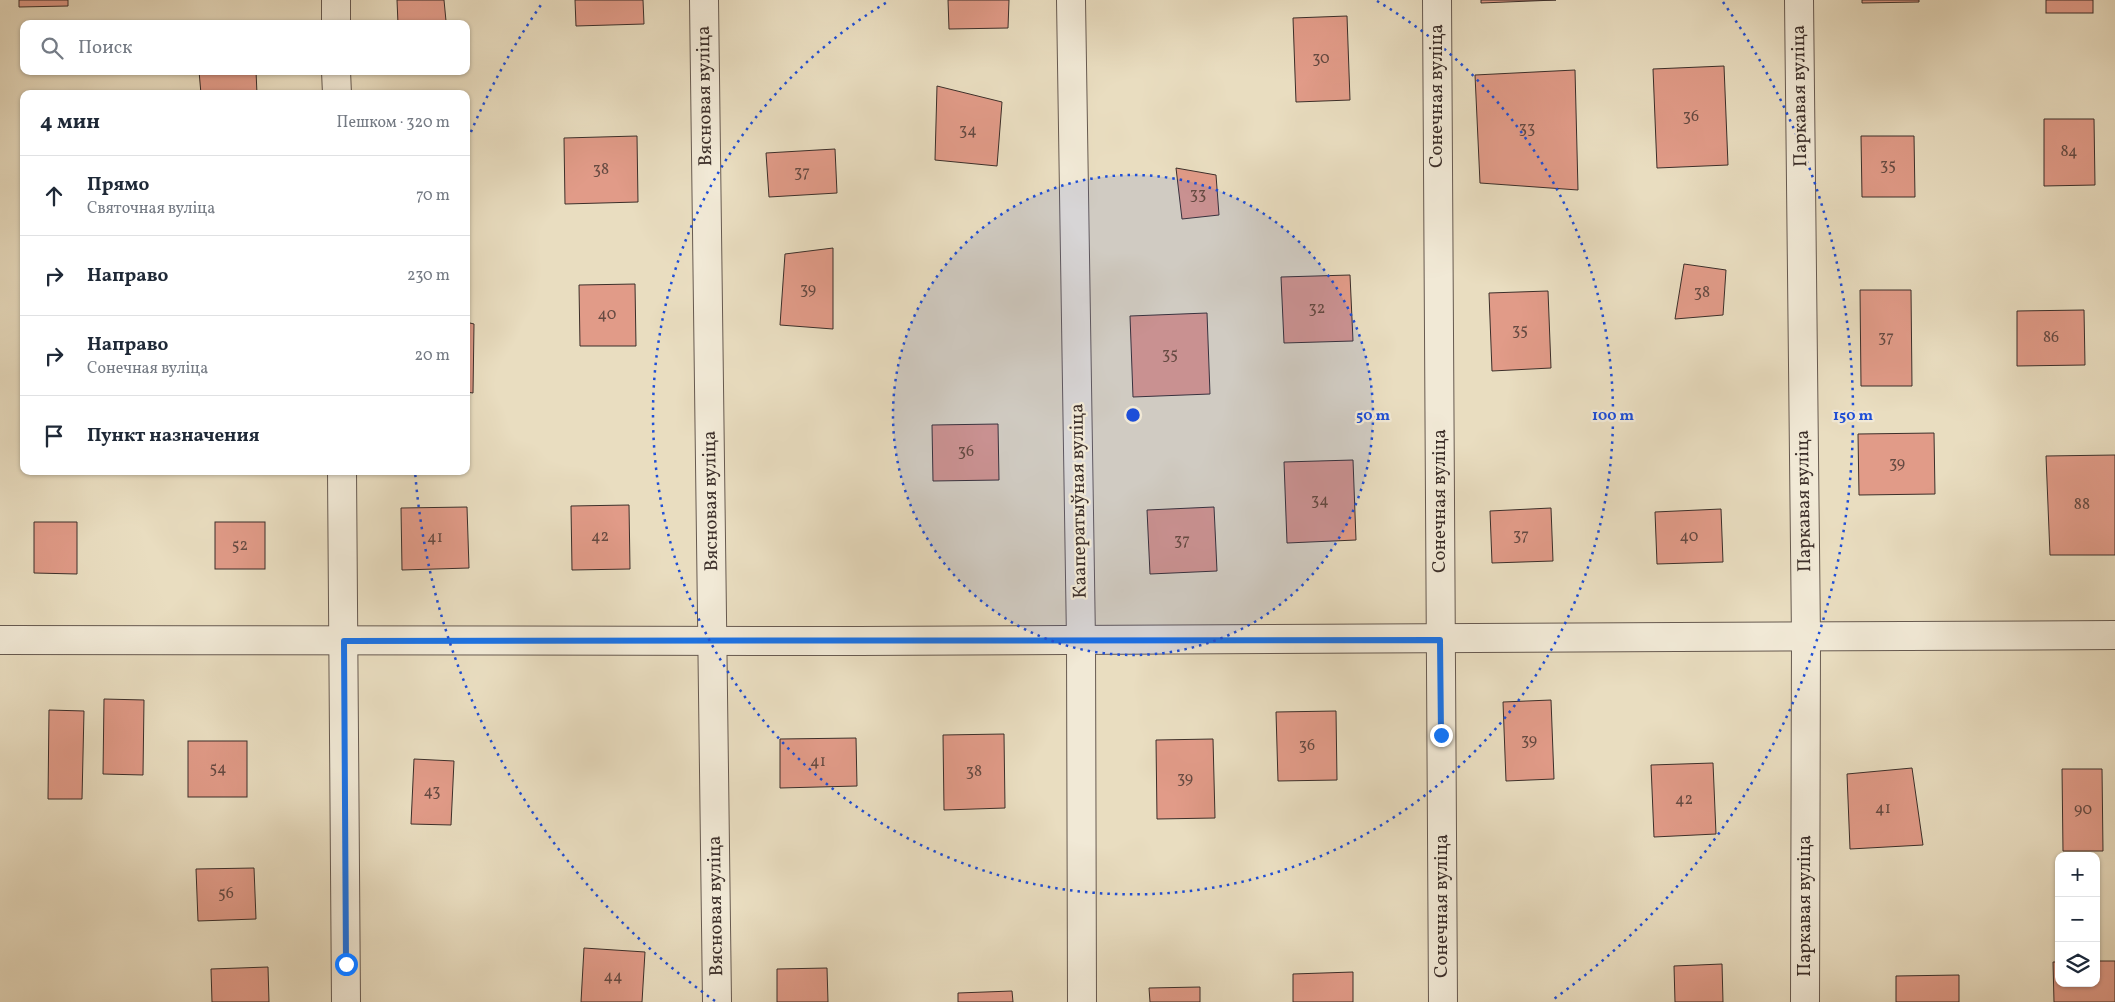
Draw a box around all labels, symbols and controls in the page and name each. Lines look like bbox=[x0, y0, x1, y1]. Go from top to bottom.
search box bbox=[20, 20, 470, 75]
street label: Сонечная вуліца bbox=[1424, 24, 1450, 168]
street label: Вясновая вуліца bbox=[691, 25, 719, 167]
street label: Паркавая вуліца bbox=[1786, 25, 1814, 167]
icon: search bbox=[38, 34, 66, 62]
text: Поиск bbox=[78, 35, 132, 61]
house number: 30 bbox=[1312, 48, 1330, 70]
house number: 36 bbox=[1683, 106, 1699, 128]
text: 4 мин bbox=[40, 108, 100, 137]
text: Пешком · 320 m bbox=[337, 112, 450, 134]
house number: 33 bbox=[1519, 118, 1535, 140]
house number: 34 bbox=[959, 120, 977, 142]
house number: 84 bbox=[2060, 141, 2078, 163]
house number: 35 bbox=[1880, 155, 1896, 177]
house number: 38 bbox=[593, 159, 609, 181]
house number: 37 bbox=[794, 162, 810, 184]
text: Прямо bbox=[87, 172, 149, 198]
icon: ahead bbox=[40, 182, 68, 210]
house number: 33 bbox=[1190, 184, 1206, 206]
text: 70 m bbox=[416, 185, 450, 207]
text: Святочная вуліца bbox=[87, 198, 215, 220]
icon: right bbox=[40, 262, 68, 290]
text: Направо bbox=[87, 263, 169, 289]
text: 230 m bbox=[407, 265, 450, 287]
house number: 39 bbox=[800, 279, 816, 301]
house number: 38 bbox=[1694, 282, 1710, 304]
house number: 32 bbox=[1309, 298, 1325, 320]
house number: 40 bbox=[598, 304, 616, 326]
house number: 35 bbox=[1512, 320, 1528, 342]
house number: 37 bbox=[1878, 327, 1894, 349]
house number: 86 bbox=[2043, 327, 2059, 349]
text: Направо bbox=[87, 332, 169, 358]
icon: right bbox=[40, 342, 68, 370]
house number: 35 bbox=[1162, 344, 1178, 366]
text: 20 m bbox=[415, 345, 450, 367]
text: Сонечная вуліца bbox=[87, 358, 208, 380]
street label: Кааператыўная вуліца bbox=[1064, 403, 1094, 599]
centre of rings bbox=[1124, 406, 1142, 424]
text: 50 m bbox=[1356, 406, 1390, 427]
text: 100 m bbox=[1592, 406, 1635, 427]
text: 150 m bbox=[1833, 406, 1873, 427]
icon: arrive bbox=[40, 422, 68, 450]
text: Пункт назначения bbox=[87, 423, 260, 449]
street label: Сонечная вуліца bbox=[1427, 429, 1453, 573]
street label: Вясновая вуліца bbox=[697, 430, 725, 572]
street label: Паркавая вуліца bbox=[1790, 430, 1818, 572]
house number: 36 bbox=[958, 441, 974, 463]
house number: 39 bbox=[1889, 453, 1905, 475]
house number: 34 bbox=[1311, 490, 1329, 512]
house number: 88 bbox=[2074, 494, 2090, 516]
house number: 37 bbox=[1513, 525, 1529, 547]
house number: 42 bbox=[591, 526, 609, 548]
house number: 40 bbox=[1680, 526, 1698, 548]
house number: 41 bbox=[427, 527, 443, 549]
house number: 37 bbox=[1174, 530, 1190, 552]
house number: 52 bbox=[232, 535, 248, 557]
route end bbox=[1430, 724, 1453, 747]
house number: 39 bbox=[1521, 730, 1537, 752]
house number: 36 bbox=[1299, 735, 1315, 757]
house number: 41 bbox=[810, 751, 826, 773]
house number: 54 bbox=[209, 758, 227, 780]
house number: 38 bbox=[966, 761, 982, 783]
house number: 39 bbox=[1177, 768, 1193, 790]
house number: 43 bbox=[423, 781, 441, 803]
house number: 42 bbox=[1675, 789, 1693, 811]
house number: 41 bbox=[1875, 798, 1891, 820]
house number: 90 bbox=[2074, 799, 2092, 821]
street label: Сонечная вуліца bbox=[1429, 834, 1455, 978]
street label: Вясновая вуліца bbox=[702, 835, 730, 977]
street label: Паркавая вуліца bbox=[1792, 835, 1818, 977]
map controls bbox=[2055, 852, 2100, 987]
button: + bbox=[2055, 852, 2100, 897]
house number: 56 bbox=[218, 883, 234, 905]
button: − bbox=[2055, 897, 2100, 942]
button: layers bbox=[2055, 942, 2100, 987]
route start bbox=[335, 953, 358, 976]
house number: 44 bbox=[603, 966, 623, 988]

